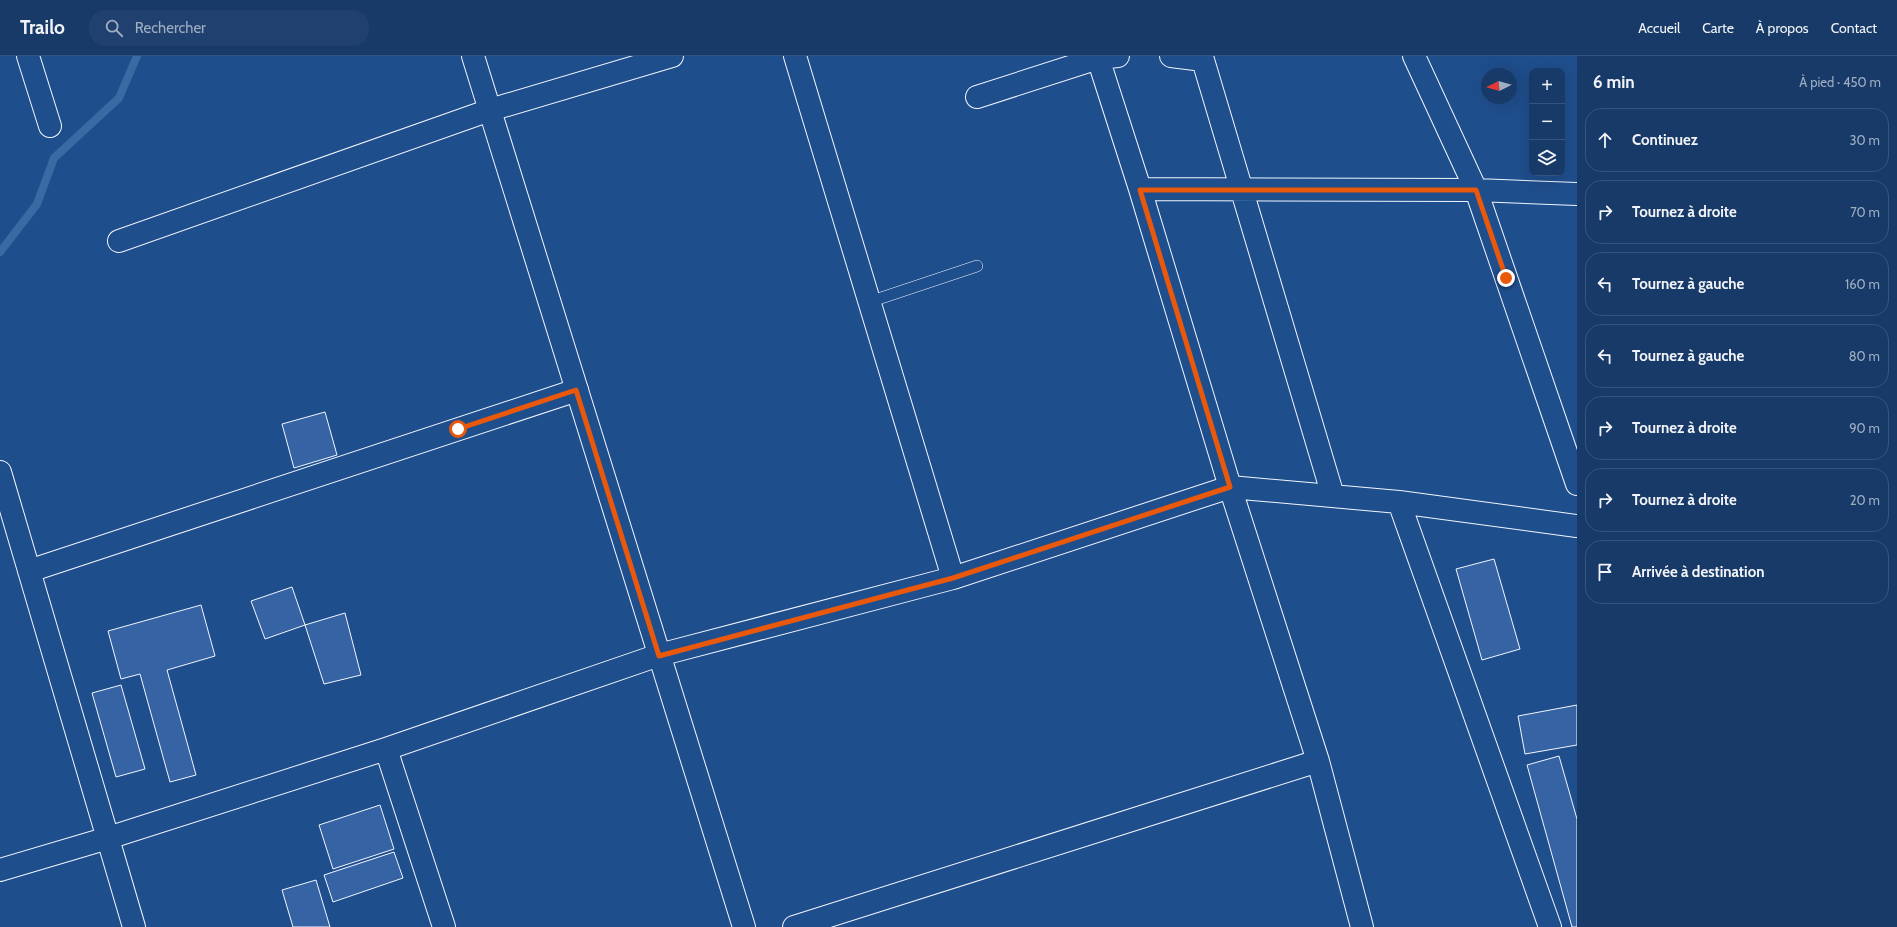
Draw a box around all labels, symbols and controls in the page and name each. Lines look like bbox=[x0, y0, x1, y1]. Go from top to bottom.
search box bbox=[89, 10, 369, 46]
text: Trailo bbox=[20, 16, 65, 39]
icon: search bbox=[103, 17, 125, 39]
text: Rechercher bbox=[135, 19, 206, 37]
text: Accueil bbox=[1638, 19, 1680, 37]
text: Carte bbox=[1702, 19, 1734, 37]
text: À propos bbox=[1756, 19, 1809, 37]
text: Contact bbox=[1831, 19, 1877, 37]
north arrow bbox=[1481, 68, 1517, 104]
map controls bbox=[1529, 68, 1565, 176]
button: + bbox=[1529, 68, 1565, 104]
text: 6 min bbox=[1593, 72, 1635, 92]
text: À pied · 450 m bbox=[1799, 74, 1881, 90]
button: − bbox=[1529, 104, 1565, 140]
icon: ahead bbox=[1594, 129, 1616, 151]
text: Continuez bbox=[1632, 131, 1698, 149]
text: 30 m bbox=[1850, 132, 1880, 148]
button: layers bbox=[1529, 140, 1565, 176]
icon: right bbox=[1594, 201, 1616, 223]
text: Tournez à droite bbox=[1632, 203, 1737, 221]
text: 70 m bbox=[1850, 204, 1880, 220]
route end bbox=[1497, 269, 1515, 287]
icon: left bbox=[1594, 273, 1616, 295]
text: Tournez à gauche bbox=[1632, 275, 1744, 293]
text: 160 m bbox=[1845, 276, 1880, 292]
icon: left bbox=[1594, 345, 1616, 367]
text: Tournez à gauche bbox=[1632, 347, 1744, 365]
text: 80 m bbox=[1849, 348, 1880, 364]
icon: right bbox=[1594, 417, 1616, 439]
text: Tournez à droite bbox=[1632, 419, 1737, 437]
route start bbox=[449, 420, 467, 438]
text: 90 m bbox=[1849, 420, 1880, 436]
icon: right bbox=[1594, 489, 1616, 511]
text: Tournez à droite bbox=[1632, 491, 1737, 509]
text: 20 m bbox=[1850, 492, 1880, 508]
icon: arrive bbox=[1594, 561, 1616, 583]
text: Arrivée à destination bbox=[1632, 563, 1764, 581]

